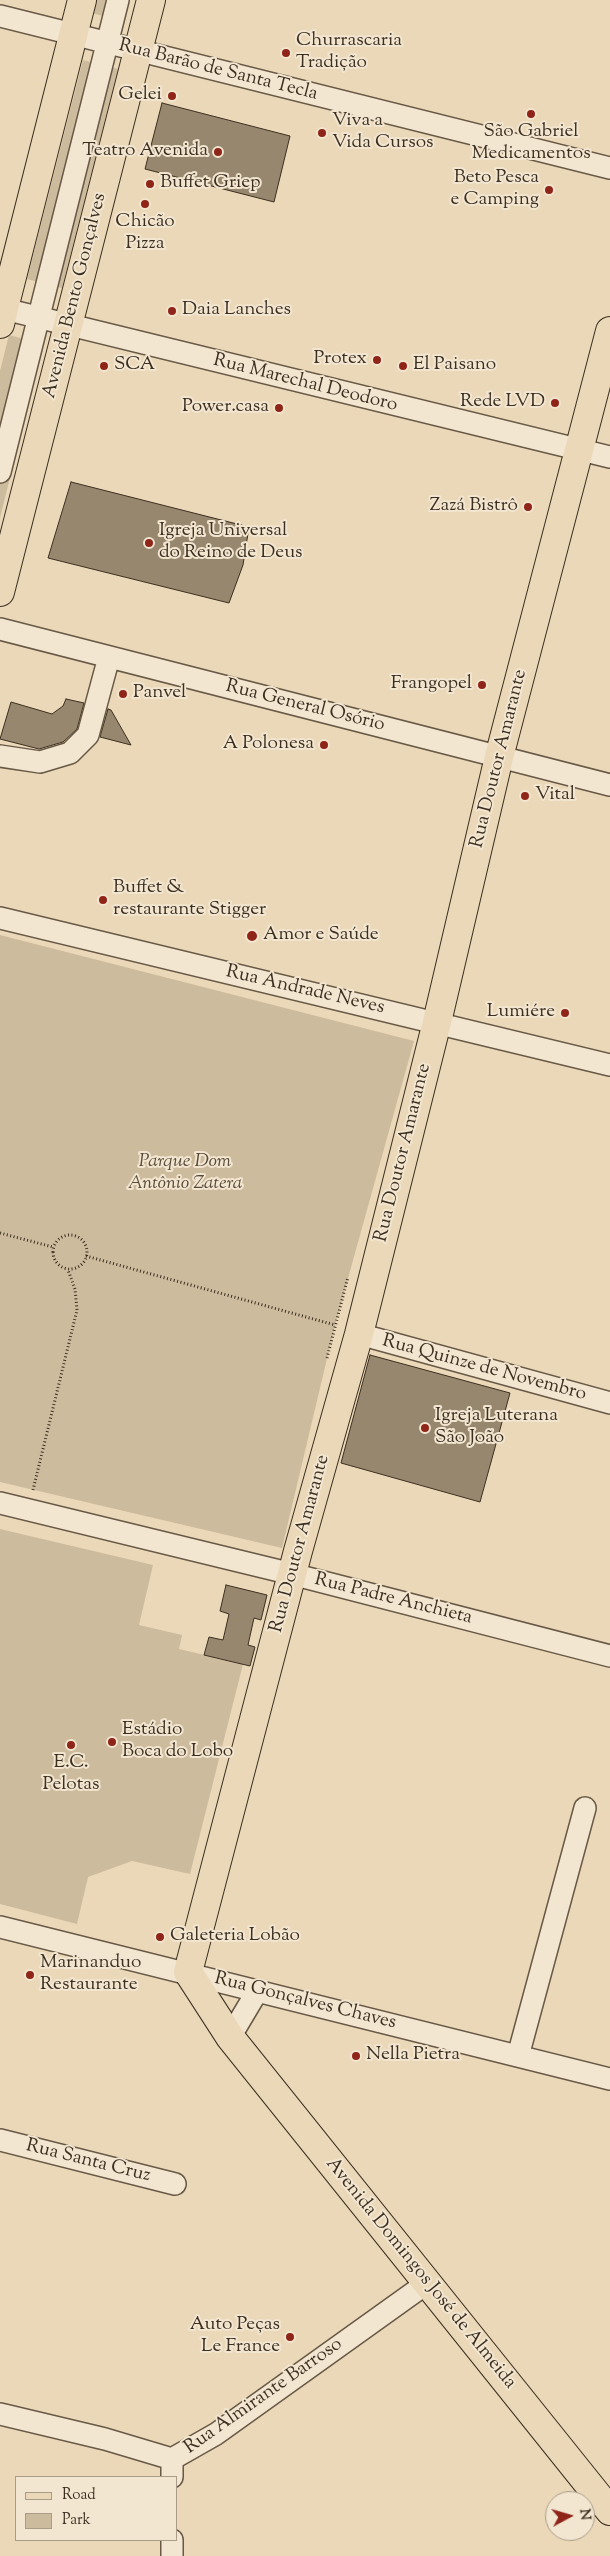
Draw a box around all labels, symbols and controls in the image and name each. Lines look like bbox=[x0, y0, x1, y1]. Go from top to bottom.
place label: Churrascaria Tradição bbox=[296, 31, 402, 75]
street label: Rua Barão de Santa Tecla bbox=[116, 35, 320, 107]
marker: Churrascaria Tradição bbox=[280, 47, 292, 59]
place label: Gelei bbox=[118, 85, 162, 107]
marker: Gelei bbox=[166, 90, 178, 102]
marker: São Gabriel Medicamentos bbox=[525, 108, 537, 120]
place label: Viva a Vida Cursos bbox=[332, 111, 433, 155]
place label: São Gabriel Medicamentos bbox=[471, 122, 591, 166]
marker: Viva a Vida Cursos bbox=[316, 127, 328, 139]
place label: Teatro Avenida bbox=[82, 141, 208, 163]
marker: Teatro Avenida bbox=[212, 146, 224, 158]
place label: Beto Pesca e Camping bbox=[451, 168, 539, 212]
place label: Buffet Griep bbox=[160, 173, 261, 195]
marker: Buffet Griep bbox=[144, 178, 156, 190]
marker: Beto Pesca e Camping bbox=[543, 184, 555, 196]
street label: Avenida Bento Gonçalves bbox=[39, 191, 113, 401]
marker: Chicão Pizza bbox=[139, 198, 151, 210]
place label: Chicão Pizza bbox=[115, 212, 175, 256]
place label: Daia Lanches bbox=[182, 300, 291, 322]
marker: Daia Lanches bbox=[166, 305, 178, 317]
place label: Protex bbox=[314, 349, 367, 371]
street label: Rua Marechal Deodoro bbox=[210, 350, 400, 418]
marker: Protex bbox=[371, 354, 383, 366]
place label: SCA bbox=[114, 355, 155, 377]
place label: El Paisano bbox=[413, 355, 496, 377]
marker: SCA bbox=[98, 360, 110, 372]
marker: El Paisano bbox=[397, 360, 409, 372]
place label: Rede LVD bbox=[460, 392, 545, 414]
place label: Power.casa bbox=[182, 397, 269, 419]
marker: Rede LVD bbox=[549, 397, 561, 409]
marker: Power.casa bbox=[273, 402, 285, 414]
place label: Zazá Bistrô bbox=[430, 496, 518, 518]
marker: Zazá Bistrô bbox=[522, 501, 534, 513]
place label: Igreja Universal do Reino de Deus bbox=[159, 521, 303, 565]
marker: Igreja Universal do Reino de Deus bbox=[143, 537, 155, 549]
street label: Rua Doutor Amarante bbox=[467, 667, 533, 851]
place label: Frangopel bbox=[391, 674, 472, 696]
street label: Rua General Osório bbox=[223, 676, 387, 738]
marker: Frangopel bbox=[476, 679, 488, 691]
place label: Panvel bbox=[133, 683, 186, 705]
marker: Panvel bbox=[117, 688, 129, 700]
place label: A Polonesa bbox=[223, 734, 314, 756]
marker: A Polonesa bbox=[318, 739, 330, 751]
place label: Vital bbox=[535, 785, 575, 807]
marker: Vital bbox=[519, 790, 531, 802]
place label: Buffet & restaurante Stigger bbox=[113, 878, 266, 922]
marker: Buffet & restaurante Stigger bbox=[97, 894, 109, 906]
place label: Amor e Saúde bbox=[263, 925, 379, 947]
marker: Amor e Saúde bbox=[245, 929, 259, 943]
street label: Rua Andrade Neves bbox=[223, 962, 387, 1020]
place label: Lumiére bbox=[487, 1002, 555, 1024]
marker: Lumiére bbox=[559, 1007, 571, 1019]
street label: Rua Doutor Amarante bbox=[371, 1061, 437, 1245]
park label: Parque Dom Antônio Zatera bbox=[128, 1152, 242, 1196]
street label: Rua Quinze de Novembro bbox=[379, 1331, 589, 1407]
place label: Igreja Luterana São João bbox=[435, 1406, 558, 1450]
marker: Igreja Luterana São João bbox=[419, 1422, 431, 1434]
street label: Rua Doutor Amarante bbox=[266, 1453, 336, 1635]
street label: Rua Padre Anchieta bbox=[312, 1569, 474, 1631]
place label: Estádio Boca do Lobo bbox=[122, 1720, 233, 1764]
marker: Estádio Boca do Lobo bbox=[106, 1736, 118, 1748]
marker: E.C. Pelotas bbox=[65, 1739, 77, 1751]
place label: E.C. Pelotas bbox=[43, 1753, 99, 1797]
place label: Galeteria Lobão bbox=[170, 1926, 300, 1948]
marker: Galeteria Lobão bbox=[154, 1931, 166, 1943]
place label: Marinanduo Restaurante bbox=[40, 1953, 141, 1997]
street label: Rua Gonçalves Chaves bbox=[212, 1968, 398, 2036]
marker: Marinanduo Restaurante bbox=[24, 1969, 36, 1981]
place label: Nella Pietra bbox=[366, 2045, 460, 2067]
marker: Nella Pietra bbox=[350, 2050, 362, 2062]
street label: Rua Santa Cruz bbox=[23, 2136, 153, 2188]
street label: Avenida Domingos José de Almeida bbox=[320, 2154, 520, 2394]
place label: Auto Peças Le France bbox=[190, 2315, 280, 2359]
marker: Auto Peças Le France bbox=[284, 2331, 296, 2343]
street label: Rua Almirante Barroso bbox=[181, 2334, 347, 2460]
legend bbox=[15, 2476, 178, 2541]
text: Road bbox=[62, 2485, 96, 2506]
north arrow bbox=[545, 2491, 595, 2541]
text: N bbox=[573, 2508, 594, 2521]
text: Park bbox=[62, 2510, 91, 2531]

